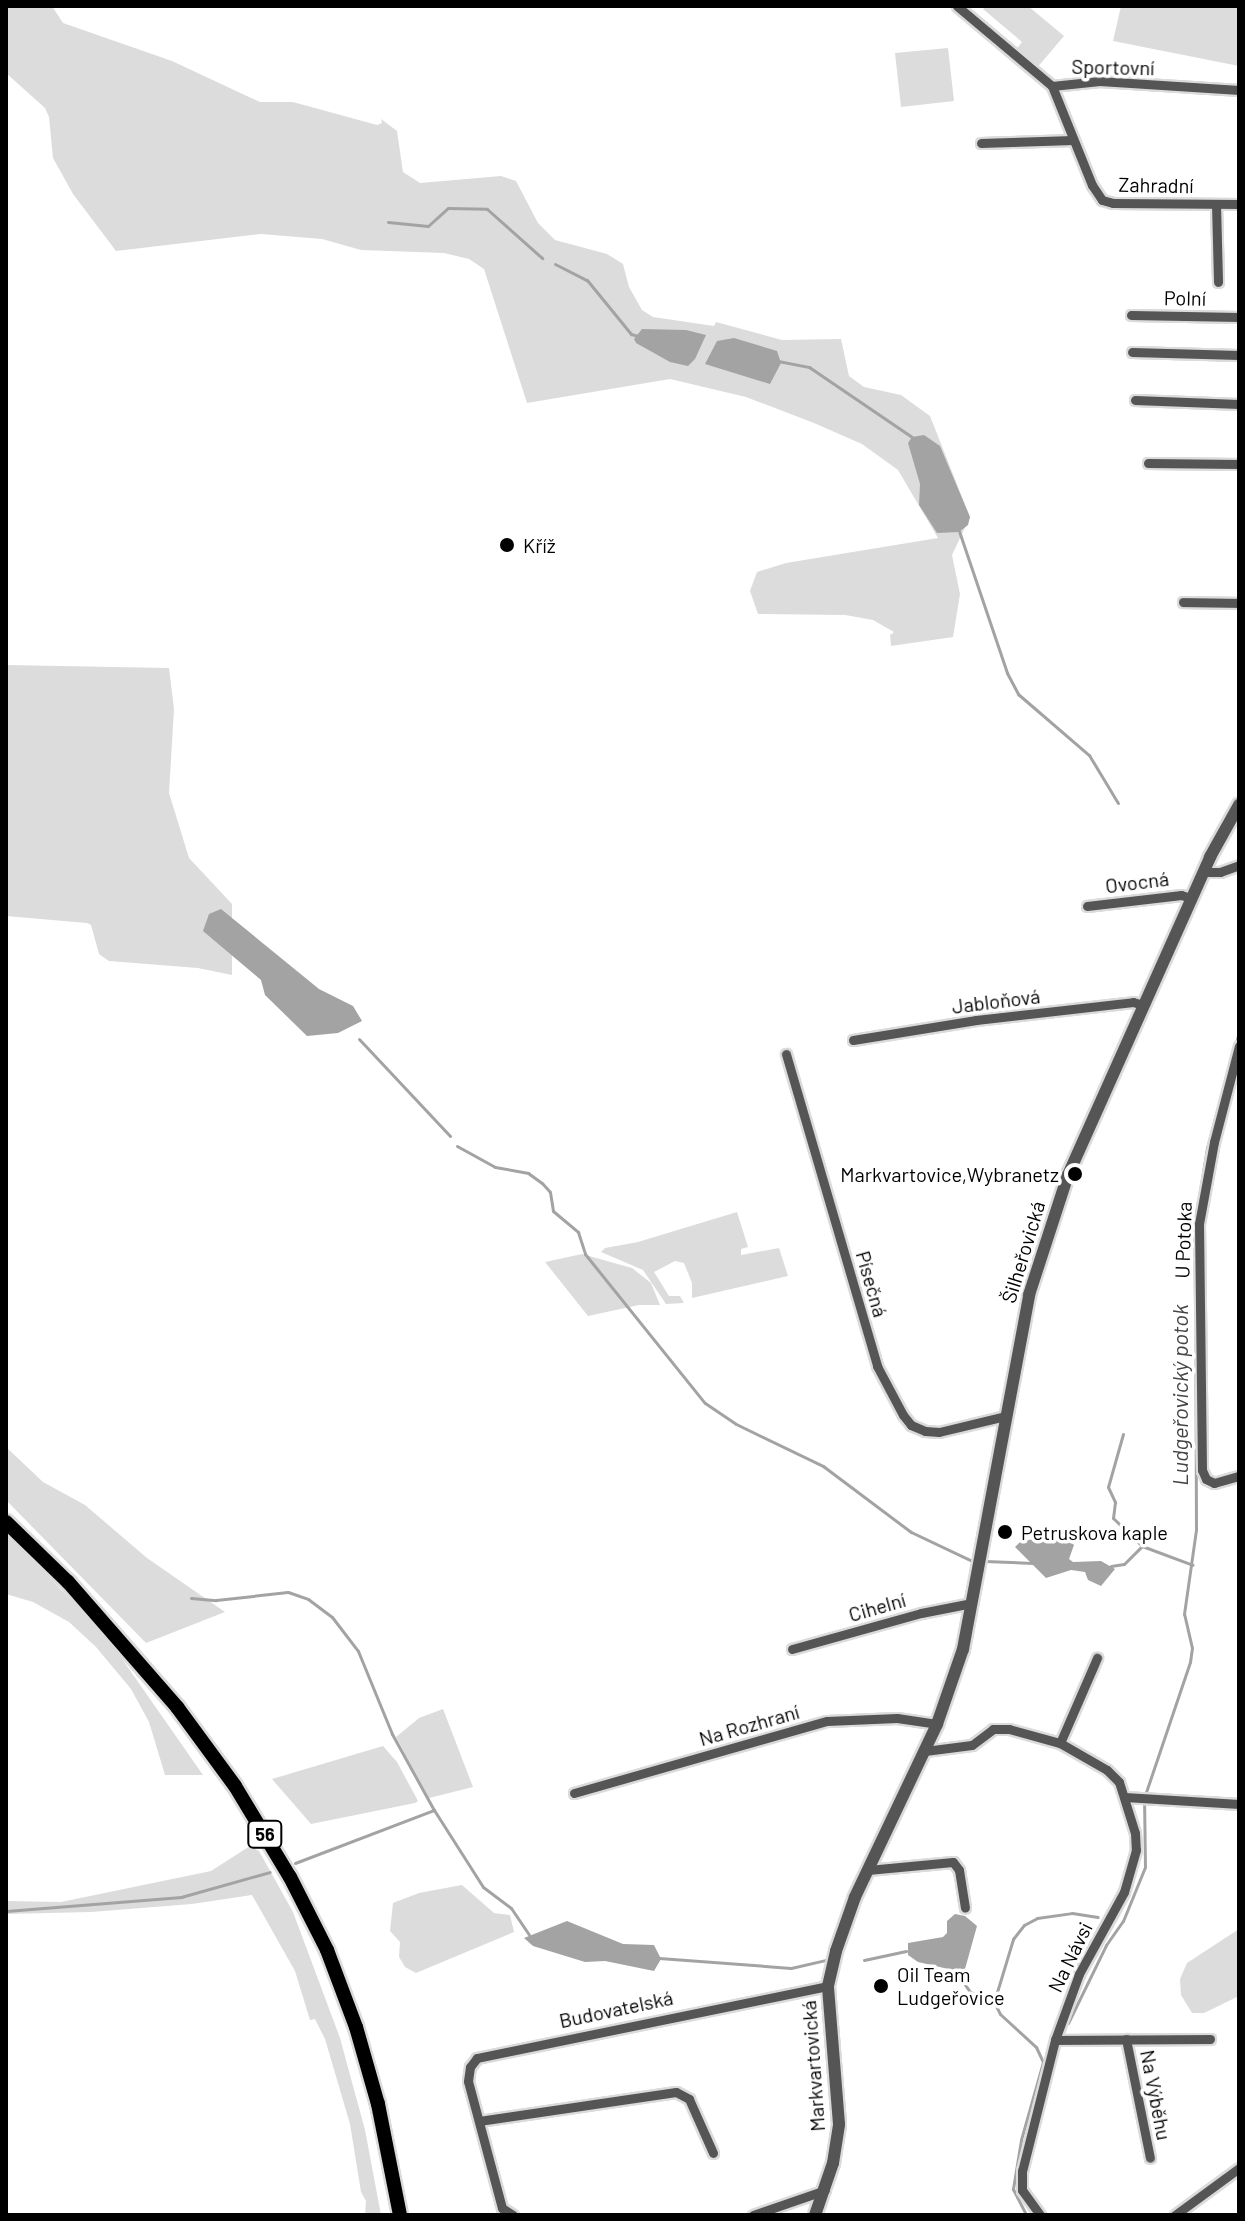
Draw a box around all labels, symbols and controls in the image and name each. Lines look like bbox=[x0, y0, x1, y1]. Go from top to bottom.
street label: Sportovní bbox=[1071, 54, 1155, 80]
street label: Zahradní bbox=[1118, 172, 1194, 198]
street label: Polní bbox=[1164, 286, 1206, 310]
place label: Kříž bbox=[523, 533, 556, 557]
marker: Kříž bbox=[498, 536, 516, 554]
street label: Ovocná bbox=[1104, 866, 1170, 898]
street label: Jabloňová bbox=[950, 984, 1042, 1018]
place label: Markvartovice,Wybranetz bbox=[840, 1162, 1059, 1186]
marker: Markvartovice,Wybranetz bbox=[1066, 1165, 1084, 1183]
street label: Šilheřovická bbox=[996, 1198, 1050, 1306]
street label: U Potoka bbox=[1170, 1201, 1196, 1279]
street label: Písečná bbox=[851, 1248, 893, 1320]
water label: Ludgeřovický potok bbox=[1167, 1304, 1193, 1486]
place label: Petruskova kaple bbox=[1021, 1520, 1168, 1544]
marker: Petruskova kaple bbox=[996, 1523, 1014, 1541]
street label: Cihelní bbox=[846, 1587, 908, 1627]
street label: Na Rozhraní bbox=[696, 1699, 802, 1751]
road number: 56 bbox=[247, 1820, 283, 1848]
street label: Na Návsi bbox=[1043, 1918, 1097, 1996]
place label: Oil Team Ludgeřovice bbox=[897, 1962, 1005, 2009]
marker: Oil Team Ludgeřovice bbox=[872, 1977, 890, 1995]
street label: Budovatelská bbox=[557, 1985, 675, 2033]
street label: Markvartovická bbox=[796, 2000, 830, 2132]
street label: Na Výběhu bbox=[1135, 2048, 1177, 2142]

